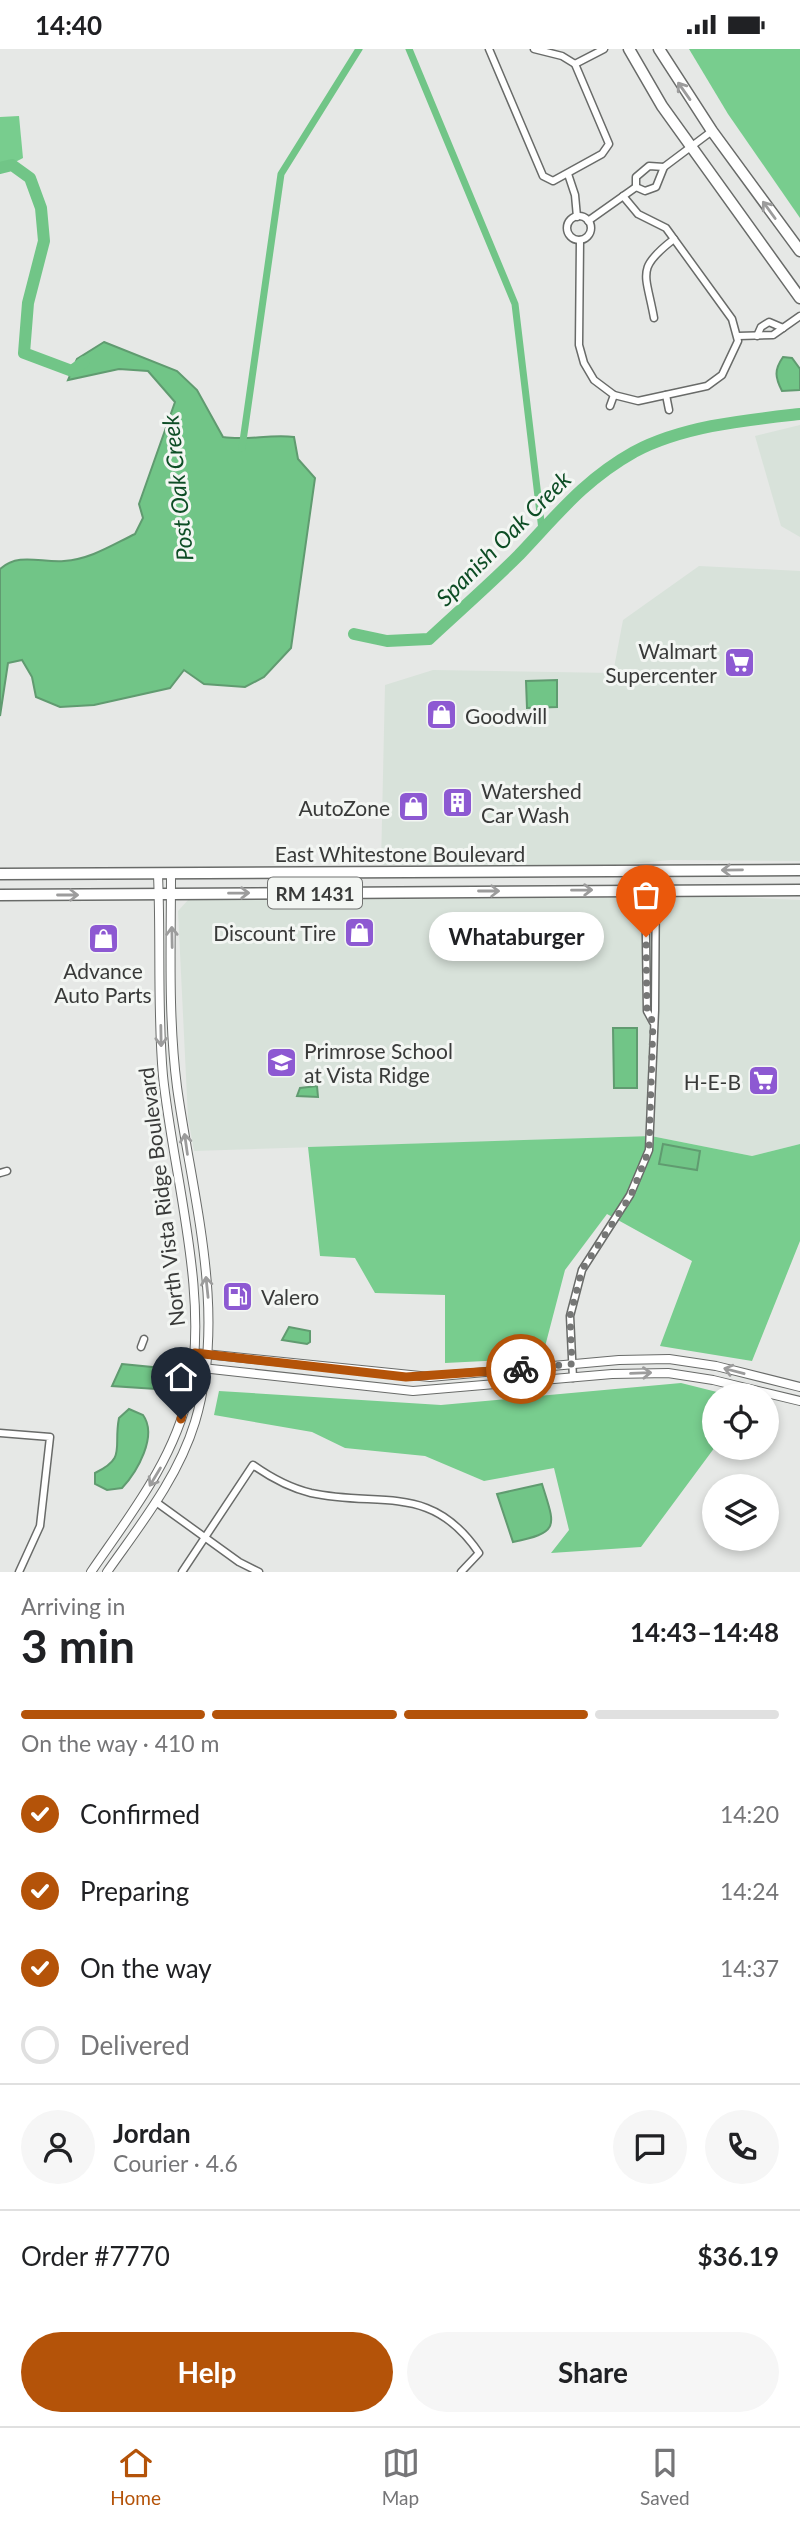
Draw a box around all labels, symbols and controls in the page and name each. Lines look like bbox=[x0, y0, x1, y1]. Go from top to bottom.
text: 14:40 bbox=[35, 9, 102, 41]
one-way arrow bbox=[677, 82, 691, 101]
one-way arrow bbox=[762, 201, 777, 220]
water label: Post Oak Creek bbox=[155, 413, 199, 562]
water label: Spanish Oak Creek bbox=[430, 464, 577, 611]
place label: Walmart Supercenter bbox=[605, 638, 717, 687]
supermarket icon: Walmart Supercenter bbox=[723, 645, 757, 679]
shop icon: Goodwill bbox=[425, 698, 459, 732]
place label: Goodwill bbox=[465, 703, 547, 728]
place label: Watershed Car Wash bbox=[481, 778, 582, 827]
building icon: Watershed Car Wash bbox=[441, 785, 475, 819]
shop icon: AutoZone bbox=[396, 790, 430, 824]
place label: AutoZone bbox=[299, 795, 390, 820]
street label: East Whitestone Boulevard bbox=[275, 841, 525, 866]
one-way arrow bbox=[721, 863, 744, 877]
pin bbox=[616, 865, 676, 937]
icon: bag bbox=[627, 876, 665, 914]
road number: RM 1431 bbox=[268, 877, 362, 909]
one-way arrow bbox=[570, 883, 593, 897]
one-way arrow bbox=[477, 884, 500, 898]
one-way arrow bbox=[227, 887, 250, 900]
one-way arrow bbox=[56, 888, 79, 902]
callout: Whataburger bbox=[429, 913, 604, 961]
shop icon: Discount Tire bbox=[342, 915, 376, 949]
place label: Discount Tire bbox=[213, 920, 336, 945]
shop icon: Advance Auto Parts bbox=[86, 921, 120, 955]
text: Whataburger bbox=[449, 922, 585, 950]
one-way arrow bbox=[165, 925, 179, 948]
place label: Advance Auto Parts bbox=[54, 958, 152, 1007]
one-way arrow bbox=[154, 1025, 168, 1048]
place label: Primrose School at Vista Ridge bbox=[304, 1038, 453, 1087]
school or university icon: Primrose School at Vista Ridge bbox=[264, 1045, 298, 1079]
supermarket icon: H-E-B bbox=[747, 1064, 781, 1098]
street label: North Vista Ridge Boulevard bbox=[133, 1066, 189, 1328]
place label: H-E-B bbox=[684, 1069, 741, 1094]
one-way arrow bbox=[179, 1133, 192, 1155]
one-way arrow bbox=[200, 1276, 213, 1299]
fuel station icon: Valero bbox=[221, 1279, 255, 1313]
place label: Valero bbox=[261, 1284, 319, 1309]
courier bbox=[486, 1334, 556, 1404]
pin bbox=[151, 1347, 211, 1419]
icon: bike bbox=[502, 1350, 540, 1388]
icon: home bbox=[162, 1358, 200, 1396]
one-way arrow bbox=[723, 1364, 746, 1377]
one-way arrow bbox=[630, 1366, 653, 1380]
map controls bbox=[702, 1383, 779, 1551]
button: locate bbox=[702, 1383, 779, 1460]
one-way arrow bbox=[148, 1466, 162, 1486]
button: layers bbox=[702, 1474, 779, 1551]
text: Arriving in bbox=[21, 1592, 125, 1620]
text: 14:43–14:48 bbox=[630, 1616, 779, 1648]
text: 3 min bbox=[21, 1618, 135, 1673]
text: On the way · 410 m bbox=[21, 1729, 220, 1757]
icon: check bbox=[21, 1795, 59, 1833]
text: Confirmed bbox=[80, 1798, 200, 1830]
text: 14:20 bbox=[720, 1800, 779, 1828]
icon: check bbox=[21, 1872, 59, 1910]
text: Preparing bbox=[80, 1875, 189, 1907]
text: 14:24 bbox=[720, 1877, 779, 1905]
icon: check bbox=[21, 1949, 59, 1987]
text: On the way bbox=[80, 1952, 212, 1984]
text: 14:37 bbox=[720, 1954, 779, 1982]
text: Delivered bbox=[80, 2029, 190, 2061]
button: person bbox=[21, 2110, 95, 2184]
button: chat bbox=[613, 2110, 687, 2184]
button: phone bbox=[705, 2110, 779, 2184]
text: Jordan bbox=[113, 2117, 191, 2149]
text: Courier · 4.6 bbox=[113, 2149, 238, 2177]
text: Order #7770 bbox=[21, 2240, 170, 2272]
text: $36.19 bbox=[697, 2240, 779, 2272]
button: Help bbox=[21, 2332, 393, 2412]
button: Share bbox=[407, 2332, 779, 2412]
tab: Home bbox=[110, 2444, 161, 2509]
tab: Map bbox=[382, 2444, 420, 2509]
tab: Saved bbox=[640, 2444, 690, 2509]

